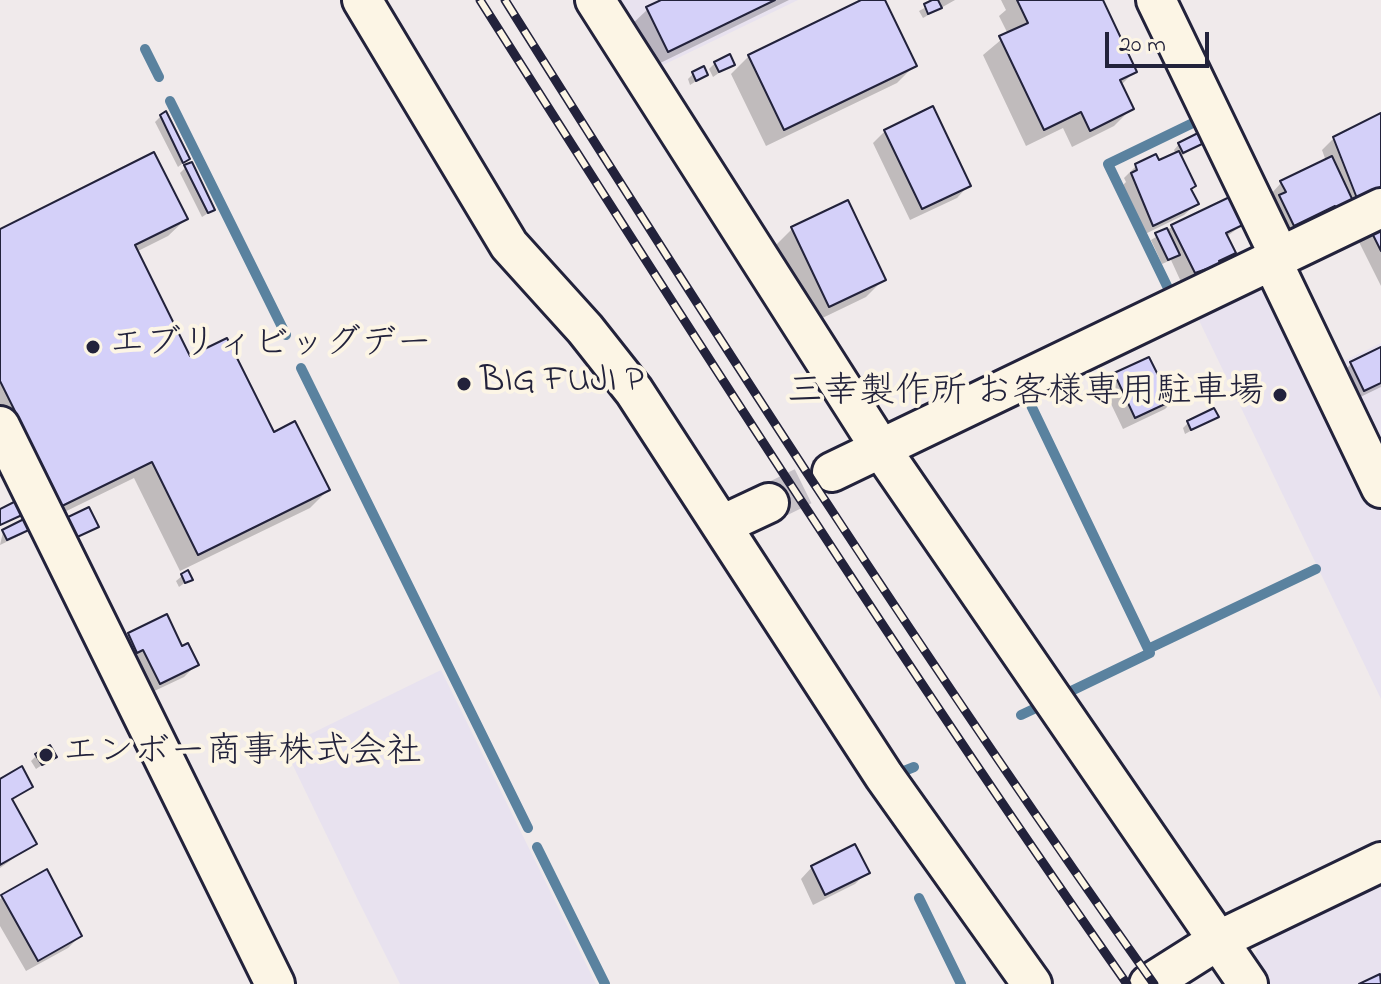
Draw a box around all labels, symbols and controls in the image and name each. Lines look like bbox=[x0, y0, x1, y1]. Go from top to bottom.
scale bar bbox=[1109, 16, 1213, 66]
text: 20 m bbox=[1119, 28, 1166, 63]
place label: エブリィビッグデー bbox=[109, 325, 432, 369]
marker: エブリィビッグデー bbox=[84, 338, 102, 356]
place label: BIG FUJI P bbox=[480, 362, 644, 406]
place label: 三幸製作所 お客様専用駐車場 bbox=[787, 373, 1264, 417]
marker: BIG FUJI P bbox=[455, 375, 473, 393]
marker: 三幸製作所 お客様専用駐車場 bbox=[1271, 386, 1289, 404]
place label: エンボー商事株式会社 bbox=[62, 733, 422, 777]
marker: エンボー商事株式会社 bbox=[37, 746, 55, 764]

